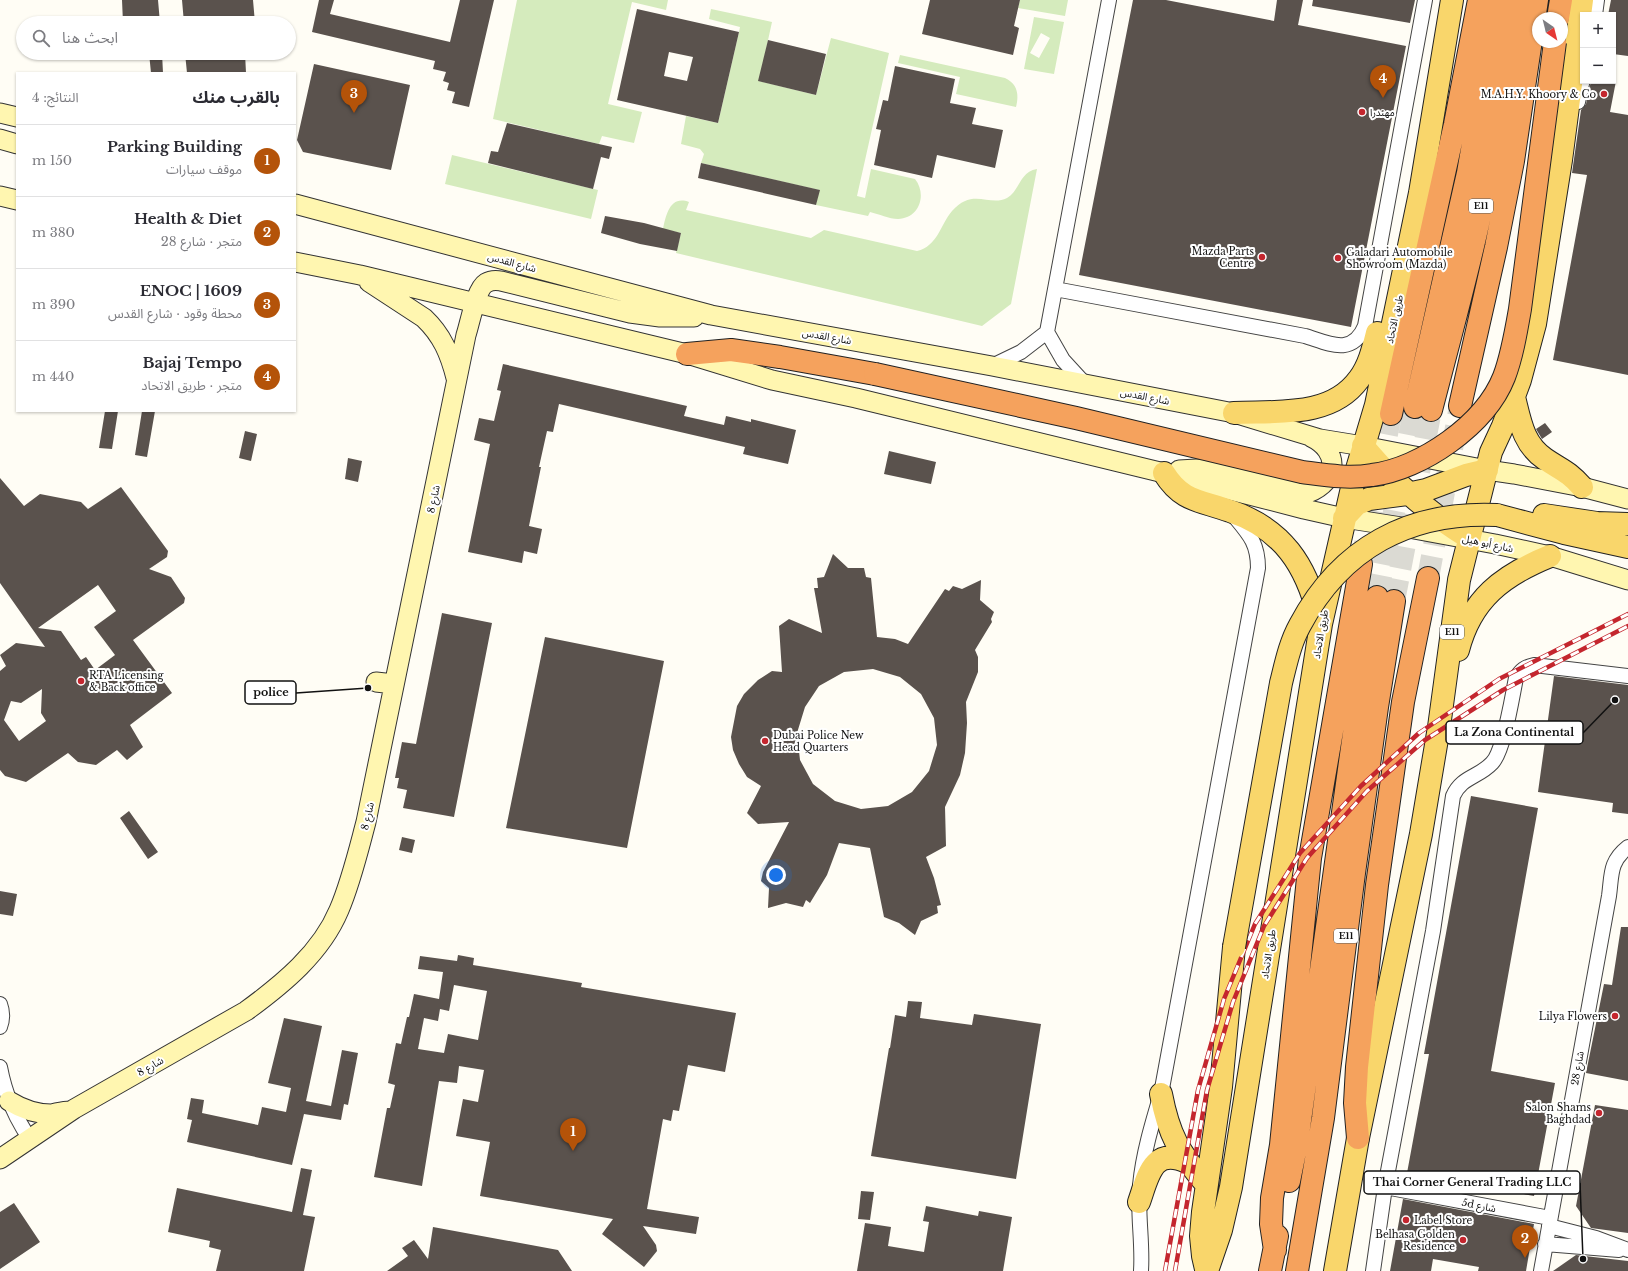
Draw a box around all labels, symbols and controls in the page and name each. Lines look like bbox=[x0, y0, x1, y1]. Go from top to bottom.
north arrow bbox=[1532, 12, 1568, 48]
map controls bbox=[1580, 12, 1616, 84]
button: + bbox=[1580, 12, 1616, 48]
search box bbox=[16, 16, 296, 60]
icon: search bbox=[30, 27, 52, 49]
text: ابحث هنا bbox=[62, 28, 118, 47]
button: − bbox=[1580, 48, 1616, 84]
pin: 4 bbox=[1370, 65, 1396, 98]
pin: 3 bbox=[341, 80, 367, 113]
text: بالقرب منك bbox=[193, 87, 280, 108]
place label: M.A.H.Y. Khoory & Co bbox=[1481, 88, 1596, 101]
text: النتائج: 4 bbox=[32, 89, 79, 106]
marker: M.A.H.Y. Khoory & Co bbox=[1599, 89, 1609, 99]
place label: مهندرا bbox=[1370, 106, 1395, 119]
marker: مهندرا bbox=[1357, 107, 1367, 117]
text: Parking Building bbox=[107, 137, 242, 156]
text: 150 m bbox=[32, 152, 72, 169]
text: 1 bbox=[264, 152, 270, 169]
text: موقف سيارات bbox=[166, 161, 242, 178]
road number: E11 bbox=[1469, 199, 1493, 213]
text: Health & Diet bbox=[134, 209, 242, 228]
text: 380 m bbox=[32, 224, 75, 241]
text: 2 bbox=[263, 224, 271, 241]
text: متجر · شارع 28 bbox=[161, 233, 242, 250]
place label: Mazda Parts Centre bbox=[1192, 245, 1254, 270]
place label: Galadari Automobile Showroom (Mazda) bbox=[1346, 246, 1453, 271]
street label: شارع القدس bbox=[486, 250, 538, 276]
marker: Mazda Parts Centre bbox=[1257, 252, 1267, 262]
marker: Galadari Automobile Showroom (Mazda) bbox=[1333, 253, 1343, 263]
text: ENOC | 1609 bbox=[140, 281, 242, 300]
street label: طريق الاتحاد bbox=[1383, 293, 1406, 345]
text: 390 m bbox=[32, 296, 75, 313]
text: 3 bbox=[263, 296, 271, 313]
text: محطة وقود · شارع القدس bbox=[108, 305, 242, 322]
street label: شارع القدس bbox=[801, 326, 853, 348]
text: Bajaj Tempo bbox=[142, 353, 242, 372]
text: 440 m bbox=[32, 368, 74, 385]
text: 4 bbox=[263, 368, 271, 385]
text: متجر · طريق الاتحاد bbox=[141, 377, 242, 394]
street label: شارع القدس bbox=[1119, 385, 1171, 409]
street label: شارع 8 bbox=[424, 484, 444, 515]
street label: شارع أبو هيل bbox=[1461, 532, 1515, 556]
street label: طريق الاتحاد bbox=[1310, 608, 1331, 660]
road number: E11 bbox=[1440, 625, 1464, 639]
place label: RTA Licensing & Back office bbox=[89, 669, 165, 694]
marker: RTA Licensing & Back office bbox=[76, 676, 86, 686]
callout: police bbox=[245, 681, 296, 704]
text: police bbox=[253, 685, 289, 699]
callout: La Zona Continental bbox=[1446, 721, 1583, 744]
text: La Zona Continental bbox=[1454, 725, 1574, 739]
place label: Dubai Police New Head Quarters bbox=[773, 729, 864, 754]
marker: Dubai Police New Head Quarters bbox=[760, 736, 770, 746]
street label: شارع 8 bbox=[358, 801, 378, 832]
your location bbox=[766, 865, 786, 885]
street label: طريق الاتحاد bbox=[1258, 928, 1279, 980]
road number: E11 bbox=[1334, 929, 1358, 943]
place label: Lilya Flowers bbox=[1539, 1010, 1607, 1023]
marker: Lilya Flowers bbox=[1610, 1011, 1620, 1021]
street label: شارع 28 bbox=[1568, 1050, 1588, 1086]
street label: شارع 8 bbox=[135, 1054, 166, 1080]
place label: Salon Shams Baghdad bbox=[1525, 1101, 1591, 1126]
marker: Salon Shams Baghdad bbox=[1594, 1108, 1604, 1118]
pin: 1 bbox=[560, 1118, 586, 1151]
callout: Thai Corner General Trading LLC bbox=[1364, 1171, 1580, 1194]
text: Thai Corner General Trading LLC bbox=[1373, 1175, 1571, 1189]
street label: 5d شارع bbox=[1460, 1196, 1497, 1216]
place label: Label Store bbox=[1414, 1214, 1473, 1227]
marker: Label Store bbox=[1401, 1215, 1411, 1225]
pin: 2 bbox=[1512, 1225, 1538, 1258]
place label: Belhasa Golden Residence bbox=[1375, 1228, 1455, 1253]
marker: Belhasa Golden Residence bbox=[1458, 1235, 1468, 1245]

